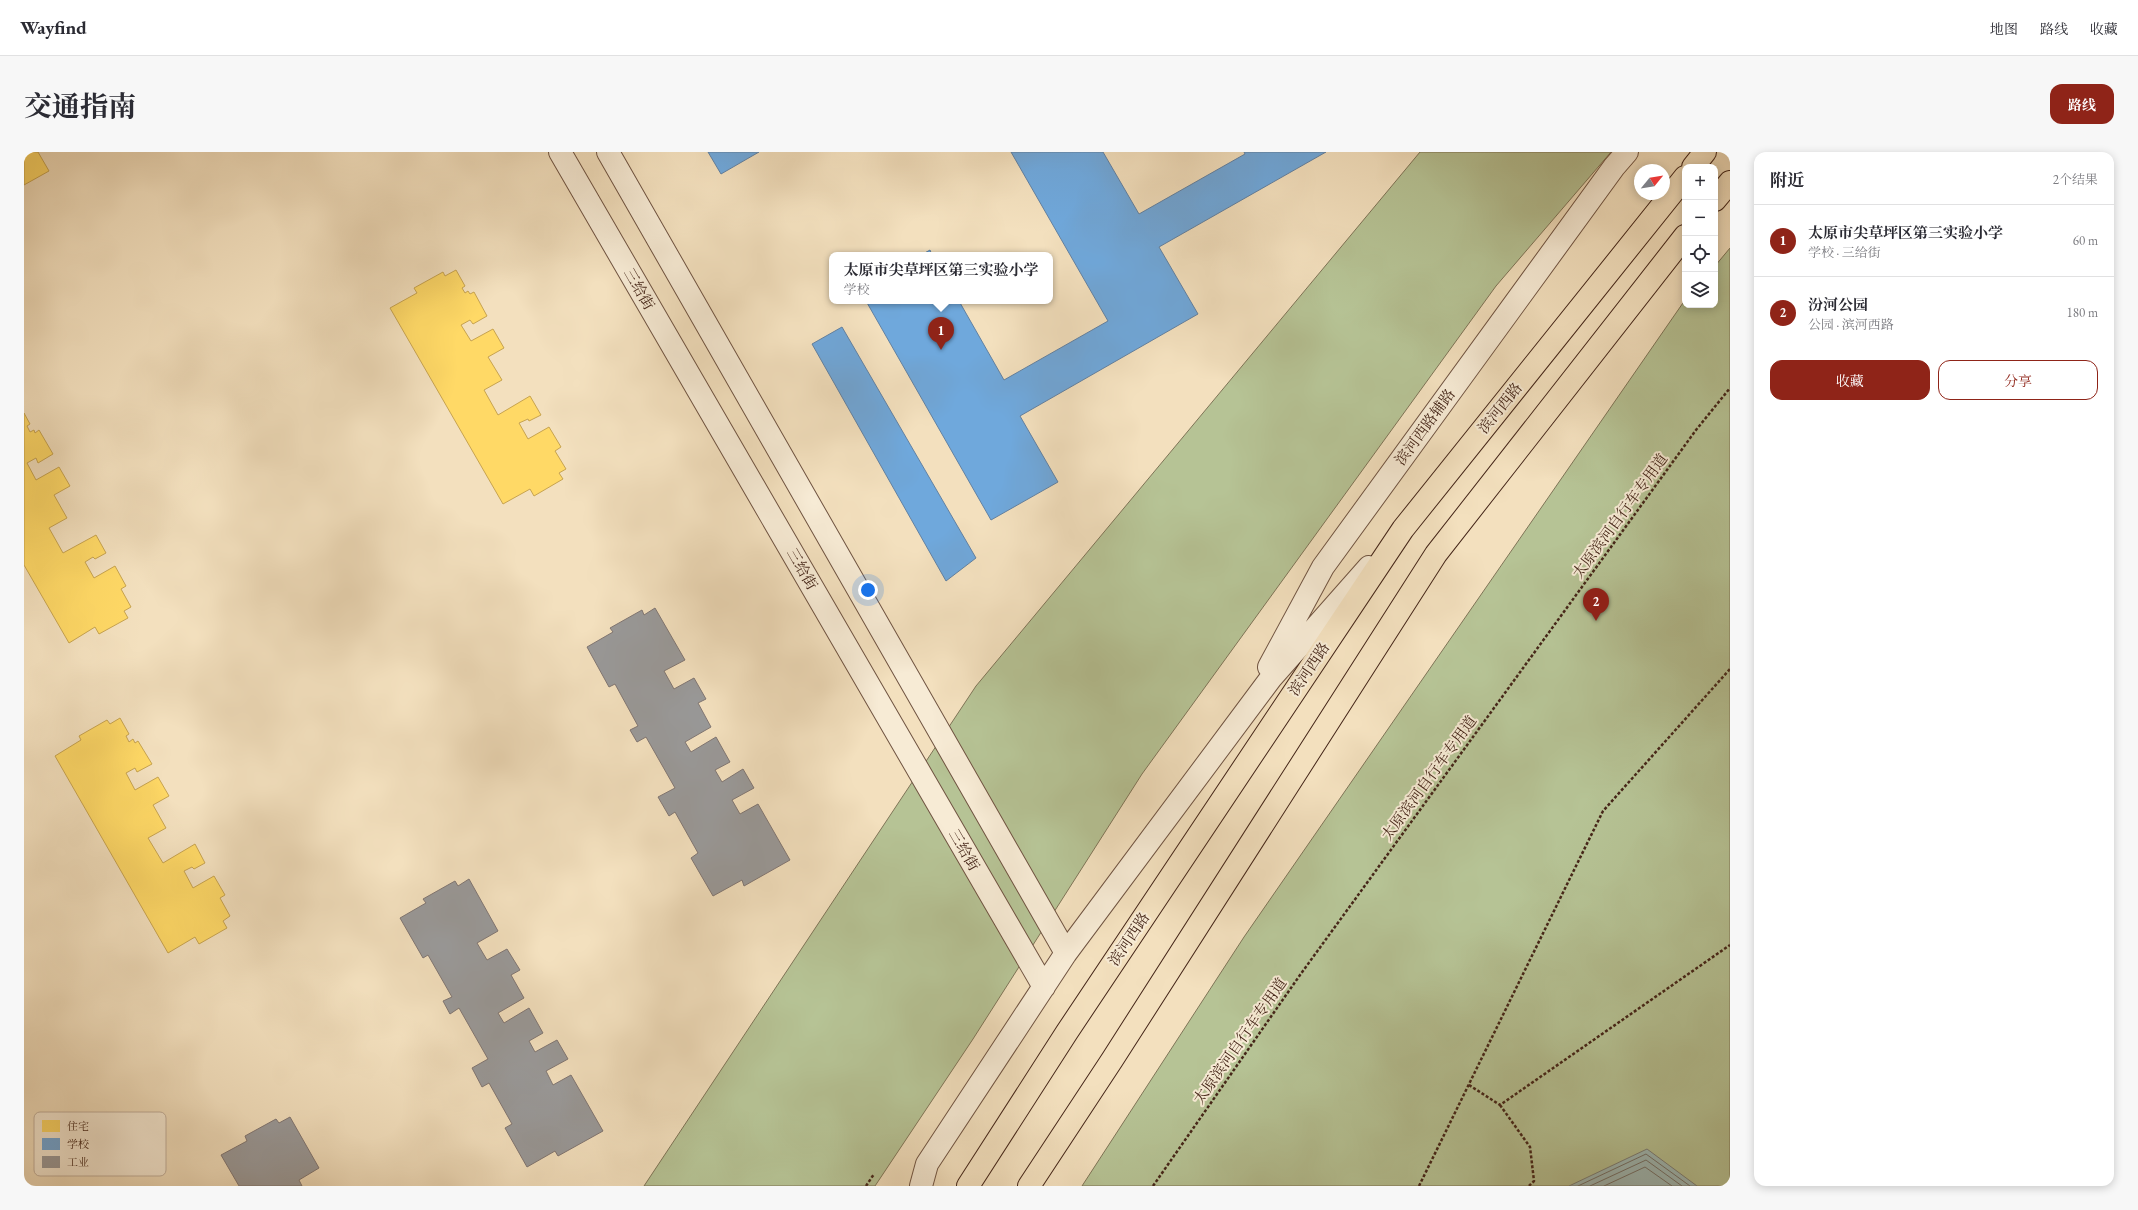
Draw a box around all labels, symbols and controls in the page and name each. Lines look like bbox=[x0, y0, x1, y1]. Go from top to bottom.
text: Wayfind bbox=[20, 15, 87, 40]
text: 地图 bbox=[1990, 20, 2018, 38]
text: 路线 bbox=[2040, 20, 2068, 38]
text: 收藏 bbox=[2090, 20, 2118, 38]
button: 路线 bbox=[2050, 84, 2114, 124]
text: 交通指南 bbox=[24, 88, 136, 124]
north arrow bbox=[1634, 164, 1670, 200]
map controls bbox=[1682, 164, 1718, 308]
button: + bbox=[1682, 164, 1718, 200]
text: 附近 bbox=[1770, 169, 1804, 191]
text: 2个结果 bbox=[2053, 171, 2098, 188]
button: − bbox=[1682, 200, 1718, 236]
text: 太原市尖草坪区第三实验小学 bbox=[1808, 223, 2003, 242]
text: 1 bbox=[1780, 232, 1786, 249]
text: 60 m bbox=[2073, 232, 2098, 249]
button: locate bbox=[1682, 236, 1718, 272]
text: 学校 · 三给街 bbox=[1808, 244, 1881, 261]
popup bbox=[829, 252, 1053, 304]
text: 太原市尖草坪区第三实验小学 bbox=[843, 260, 1039, 279]
street label: 三给街 bbox=[620, 265, 659, 313]
button: layers bbox=[1682, 272, 1718, 308]
text: 学校 bbox=[843, 281, 870, 298]
text: 汾河公园 bbox=[1808, 295, 1868, 314]
text: 2 bbox=[1780, 304, 1786, 321]
text: 180 m bbox=[2067, 304, 2098, 321]
text: 公园 · 滨河西路 bbox=[1808, 316, 1894, 333]
pin: 1 bbox=[928, 317, 954, 350]
button: 收藏 bbox=[1770, 360, 1930, 400]
button: 分享 bbox=[1938, 360, 2098, 400]
street label: 滨河西路 bbox=[1473, 378, 1526, 437]
street label: 滨河西路辅路 bbox=[1390, 385, 1459, 469]
street label: 太原滨河自行车专用道 bbox=[1568, 449, 1671, 582]
street label: 三给街 bbox=[783, 545, 822, 593]
your location bbox=[858, 580, 878, 600]
pin: 2 bbox=[1583, 588, 1609, 621]
street label: 滨河西路 bbox=[1284, 639, 1333, 699]
street label: 太原滨河自行车专用道 bbox=[1377, 711, 1480, 844]
street label: 三给街 bbox=[945, 826, 984, 874]
street label: 滨河西路 bbox=[1104, 909, 1153, 969]
street label: 太原滨河自行车专用道 bbox=[1189, 974, 1290, 1108]
legend bbox=[34, 1112, 166, 1176]
text: 住宅 bbox=[67, 1119, 89, 1133]
text: 学校 bbox=[67, 1137, 89, 1151]
text: 工业 bbox=[67, 1155, 89, 1169]

